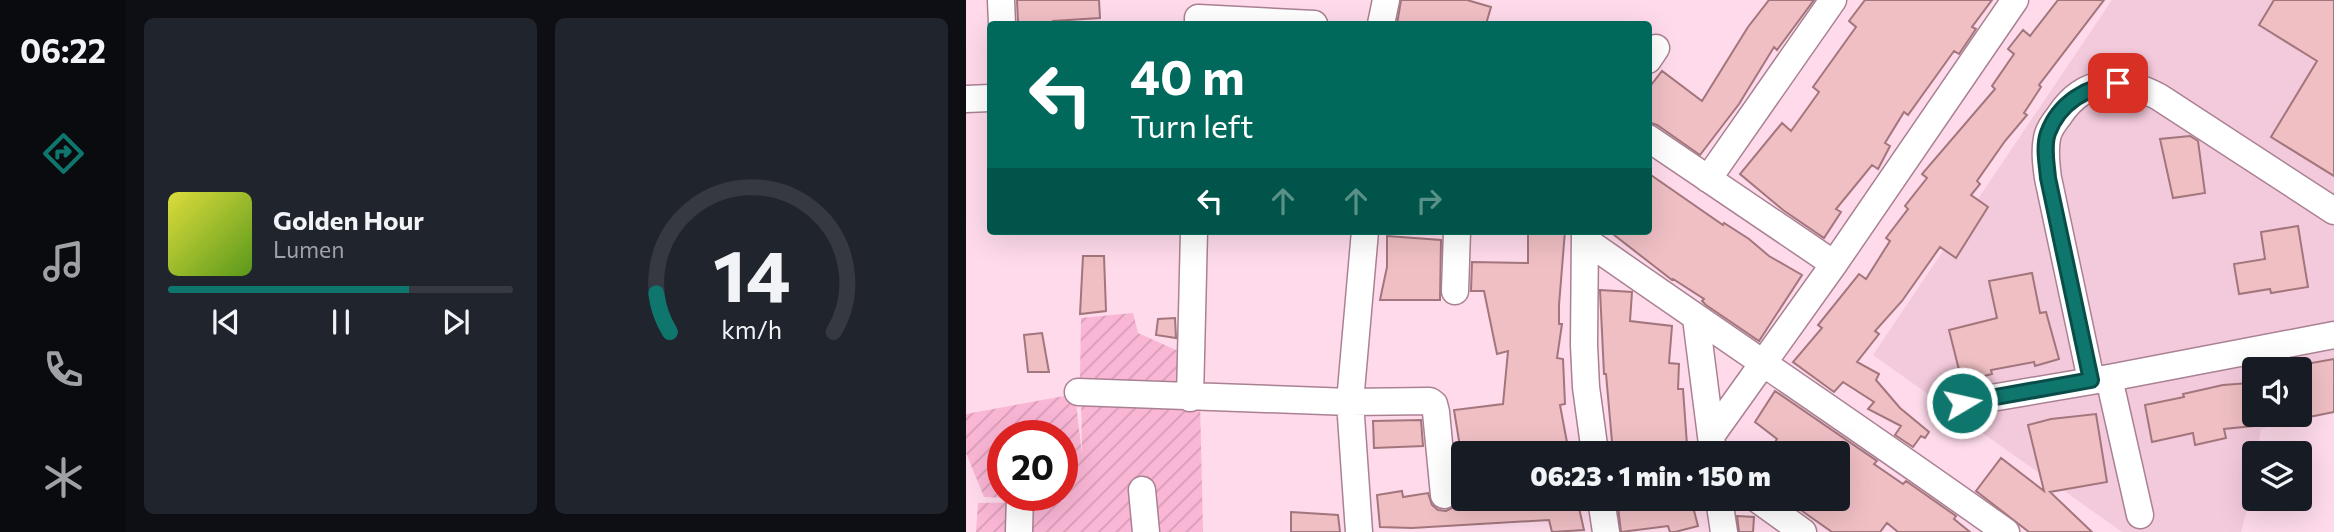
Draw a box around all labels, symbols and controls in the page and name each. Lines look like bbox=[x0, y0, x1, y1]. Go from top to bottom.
text: 06:22 bbox=[20, 30, 106, 70]
text: 40 m bbox=[1130, 45, 1245, 105]
icon: left bbox=[1015, 49, 1106, 140]
pin bbox=[2088, 53, 2148, 113]
icon: arrive bbox=[2099, 64, 2137, 102]
text: Turn left bbox=[1130, 105, 1254, 145]
icon: directions bbox=[39, 129, 88, 178]
icon: left bbox=[1191, 182, 1229, 220]
icon: ahead bbox=[1264, 182, 1302, 220]
icon: ahead bbox=[1337, 182, 1375, 220]
icon: right bbox=[1410, 182, 1448, 220]
text: Golden Hour bbox=[273, 204, 424, 235]
text: 14 bbox=[713, 228, 790, 317]
text: Lumen bbox=[273, 235, 344, 263]
icon: music bbox=[39, 237, 88, 286]
icon: previous bbox=[207, 303, 245, 341]
icon: pause bbox=[322, 303, 360, 341]
icon: next bbox=[437, 303, 475, 341]
text: km/h bbox=[721, 314, 782, 344]
icon: phone bbox=[39, 345, 88, 394]
map controls bbox=[2242, 357, 2312, 511]
button: sound bbox=[2242, 357, 2312, 427]
position arrow bbox=[1925, 366, 1999, 440]
speed limit sign: 20 bbox=[987, 420, 1078, 511]
button: layers bbox=[2242, 441, 2312, 511]
icon: climate bbox=[39, 453, 88, 502]
text: 06:23 · 1 min · 150 m bbox=[1530, 460, 1771, 491]

